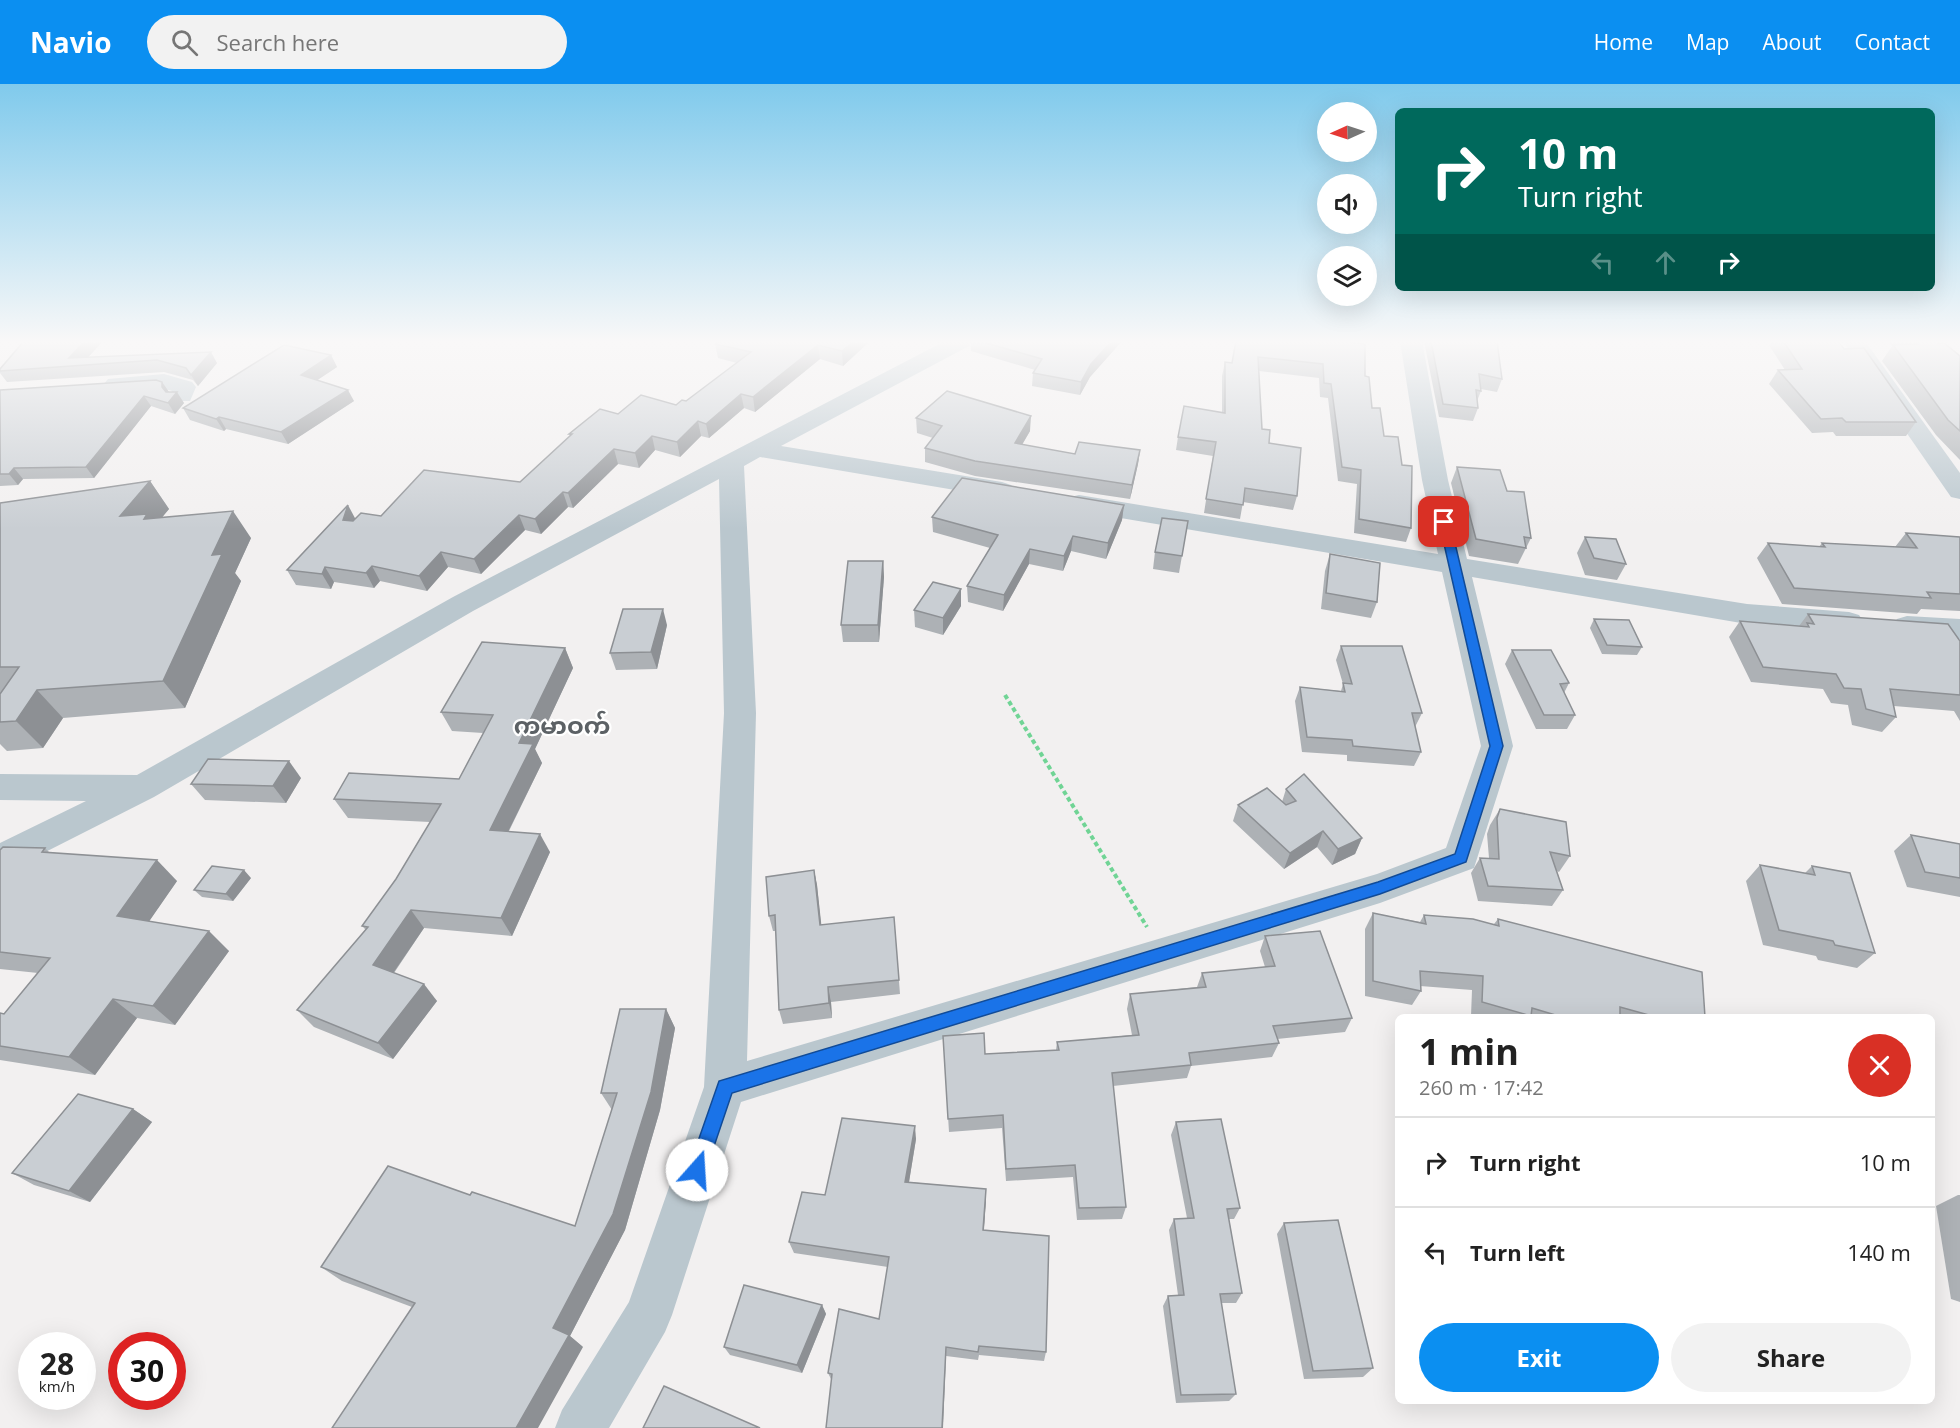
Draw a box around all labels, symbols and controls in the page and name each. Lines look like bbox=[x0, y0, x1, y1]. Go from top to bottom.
search box bbox=[147, 15, 567, 69]
text: Navio bbox=[30, 23, 111, 61]
icon: search bbox=[168, 26, 201, 59]
text: Search here bbox=[216, 27, 339, 57]
text: Home bbox=[1594, 28, 1653, 56]
text: Map bbox=[1686, 28, 1729, 56]
text: About bbox=[1762, 28, 1822, 56]
text: Contact bbox=[1855, 28, 1930, 56]
north arrow bbox=[1317, 102, 1377, 162]
map controls bbox=[1317, 102, 1377, 306]
text: 10 m bbox=[1518, 124, 1618, 181]
icon: right bbox=[1419, 132, 1497, 210]
button: sound bbox=[1317, 174, 1377, 234]
text: Turn right bbox=[1518, 178, 1643, 215]
button: layers bbox=[1317, 246, 1377, 306]
icon: left bbox=[1586, 246, 1619, 279]
icon: ahead bbox=[1649, 246, 1682, 279]
icon: right bbox=[1712, 246, 1745, 279]
pin bbox=[1418, 496, 1469, 547]
icon: arrive bbox=[1427, 505, 1460, 538]
district label: ကမာဝက် bbox=[514, 708, 610, 741]
text: 1 min bbox=[1419, 1027, 1519, 1076]
button: close bbox=[1848, 1034, 1911, 1097]
text: 260 m · 17:42 bbox=[1419, 1074, 1544, 1101]
position arrow bbox=[665, 1138, 729, 1202]
icon: right bbox=[1419, 1146, 1452, 1179]
text: Turn right bbox=[1470, 1147, 1581, 1177]
text: 10 m bbox=[1860, 1147, 1911, 1177]
icon: left bbox=[1419, 1236, 1452, 1269]
text: Turn left bbox=[1470, 1237, 1565, 1267]
text: 140 m bbox=[1847, 1237, 1911, 1267]
button: Exit bbox=[1419, 1323, 1659, 1392]
button: Share bbox=[1671, 1323, 1911, 1392]
speed limit sign: 30 bbox=[108, 1332, 186, 1410]
text: 28 bbox=[40, 1343, 74, 1384]
text: km/h bbox=[39, 1376, 75, 1396]

